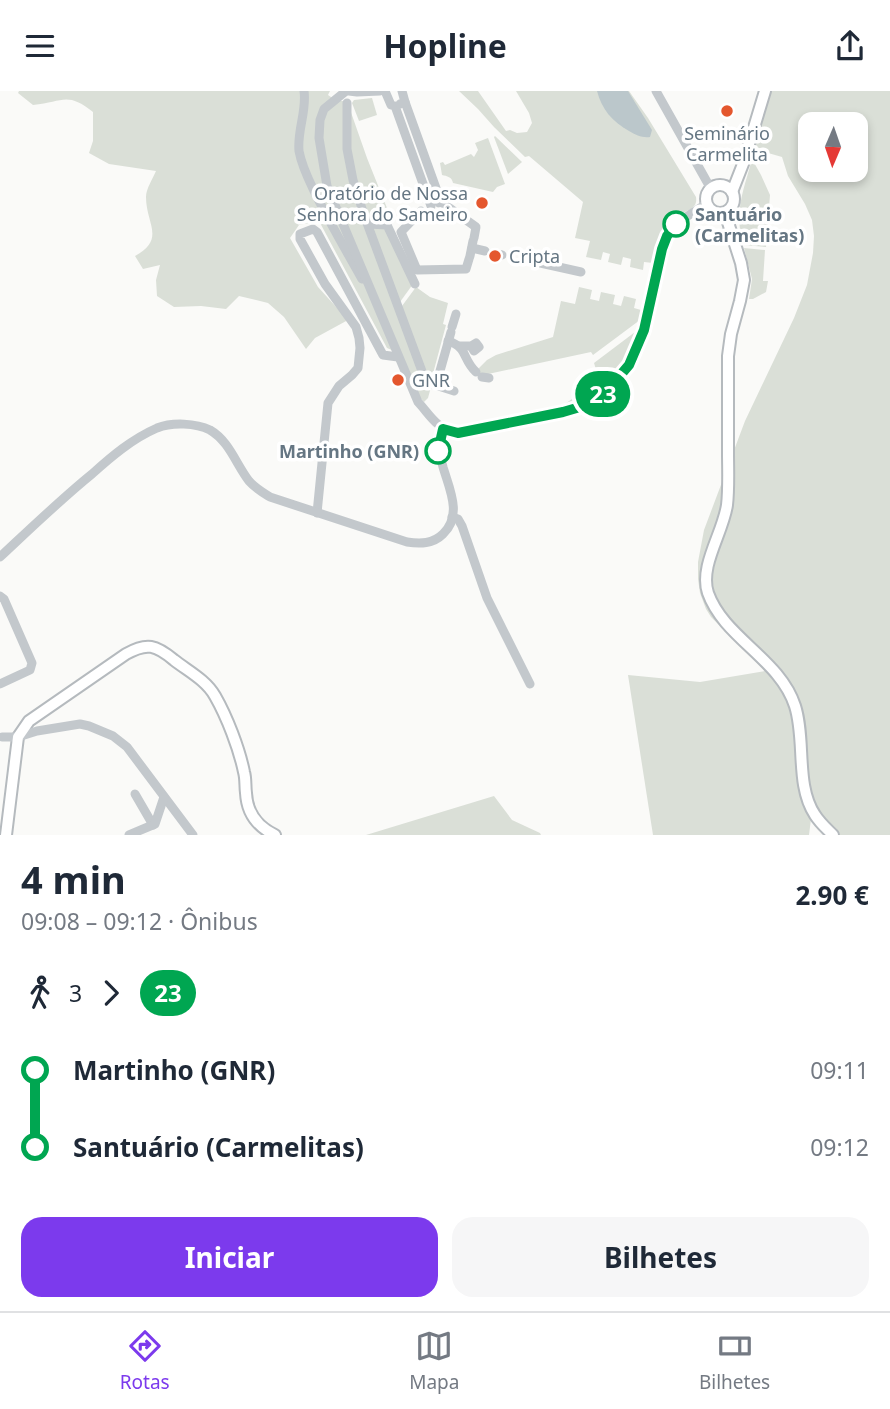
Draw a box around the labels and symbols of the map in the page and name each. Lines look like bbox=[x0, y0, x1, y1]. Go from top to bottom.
marker: Seminário Carmelita bbox=[719, 103, 735, 119]
north arrow bbox=[798, 112, 868, 182]
place label: Seminário Carmelita bbox=[684, 121, 770, 166]
place label: Oratório de Nossa Senhora do Sameiro bbox=[297, 181, 468, 226]
marker: Oratório de Nossa Senhora do Sameiro bbox=[474, 195, 490, 211]
place label: Santuário (Carmelitas) bbox=[695, 202, 804, 247]
marker: Santuário (Carmelitas) bbox=[663, 211, 689, 237]
place label: Cripta bbox=[509, 244, 560, 268]
marker: Cripta bbox=[487, 248, 503, 264]
place label: GNR bbox=[412, 368, 450, 392]
line badge: 23 bbox=[572, 371, 634, 417]
marker: GNR bbox=[390, 372, 406, 388]
marker: Martinho (GNR) bbox=[425, 438, 451, 464]
place label: Martinho (GNR) bbox=[279, 439, 419, 463]

